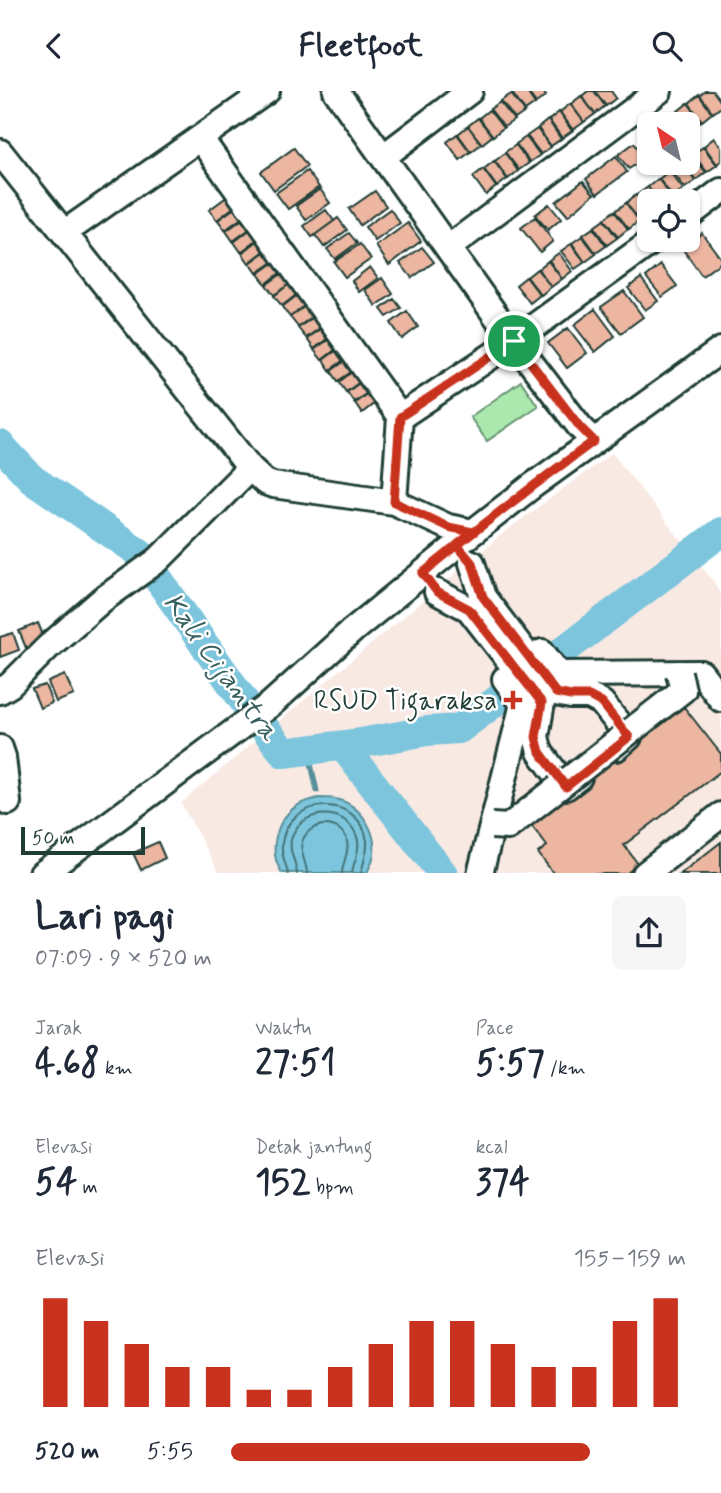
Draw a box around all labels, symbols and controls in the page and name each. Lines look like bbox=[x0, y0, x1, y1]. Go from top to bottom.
text: Fleetfoot bbox=[298, 25, 423, 67]
icon: back bbox=[35, 27, 73, 65]
icon: search bbox=[648, 27, 686, 65]
north arrow bbox=[637, 112, 700, 175]
map controls bbox=[637, 112, 700, 252]
button: locate bbox=[637, 189, 700, 252]
pin bbox=[484, 311, 544, 371]
icon: arrive bbox=[495, 322, 533, 360]
water label: Kali Cijantra bbox=[154, 586, 287, 750]
place label: RSUD Tigaraksa bbox=[314, 685, 497, 722]
marker: RSUD Tigaraksa bbox=[503, 690, 523, 710]
scale bar bbox=[21, 825, 145, 856]
text: 50 m bbox=[32, 826, 75, 851]
text: Lari pagi bbox=[35, 893, 174, 942]
button: share bbox=[612, 896, 686, 970]
text: 07:09 · 9 × 520 m bbox=[35, 944, 212, 974]
text: Jarak bbox=[35, 1016, 82, 1041]
text: Waktu bbox=[255, 1016, 311, 1041]
text: Pace bbox=[476, 1016, 513, 1041]
text: 4.68 bbox=[35, 1041, 100, 1087]
text: 27:51 bbox=[255, 1041, 335, 1087]
text: 5:57 bbox=[476, 1041, 545, 1087]
text: km bbox=[100, 1056, 133, 1081]
text: /km bbox=[545, 1056, 586, 1081]
text: Elevasi bbox=[35, 1135, 92, 1160]
text: Detak jantung bbox=[255, 1135, 372, 1160]
text: kcal bbox=[476, 1135, 508, 1160]
text: 54 bbox=[35, 1160, 77, 1206]
text: 152 bbox=[255, 1160, 311, 1206]
text: 374 bbox=[476, 1160, 530, 1206]
text: m bbox=[77, 1175, 98, 1200]
text: bpm bbox=[311, 1175, 354, 1200]
text: Elevasi bbox=[35, 1244, 104, 1274]
text: 155–159 m bbox=[574, 1244, 686, 1274]
text: 520 m bbox=[35, 1437, 99, 1467]
text: 5:55 bbox=[147, 1437, 193, 1467]

